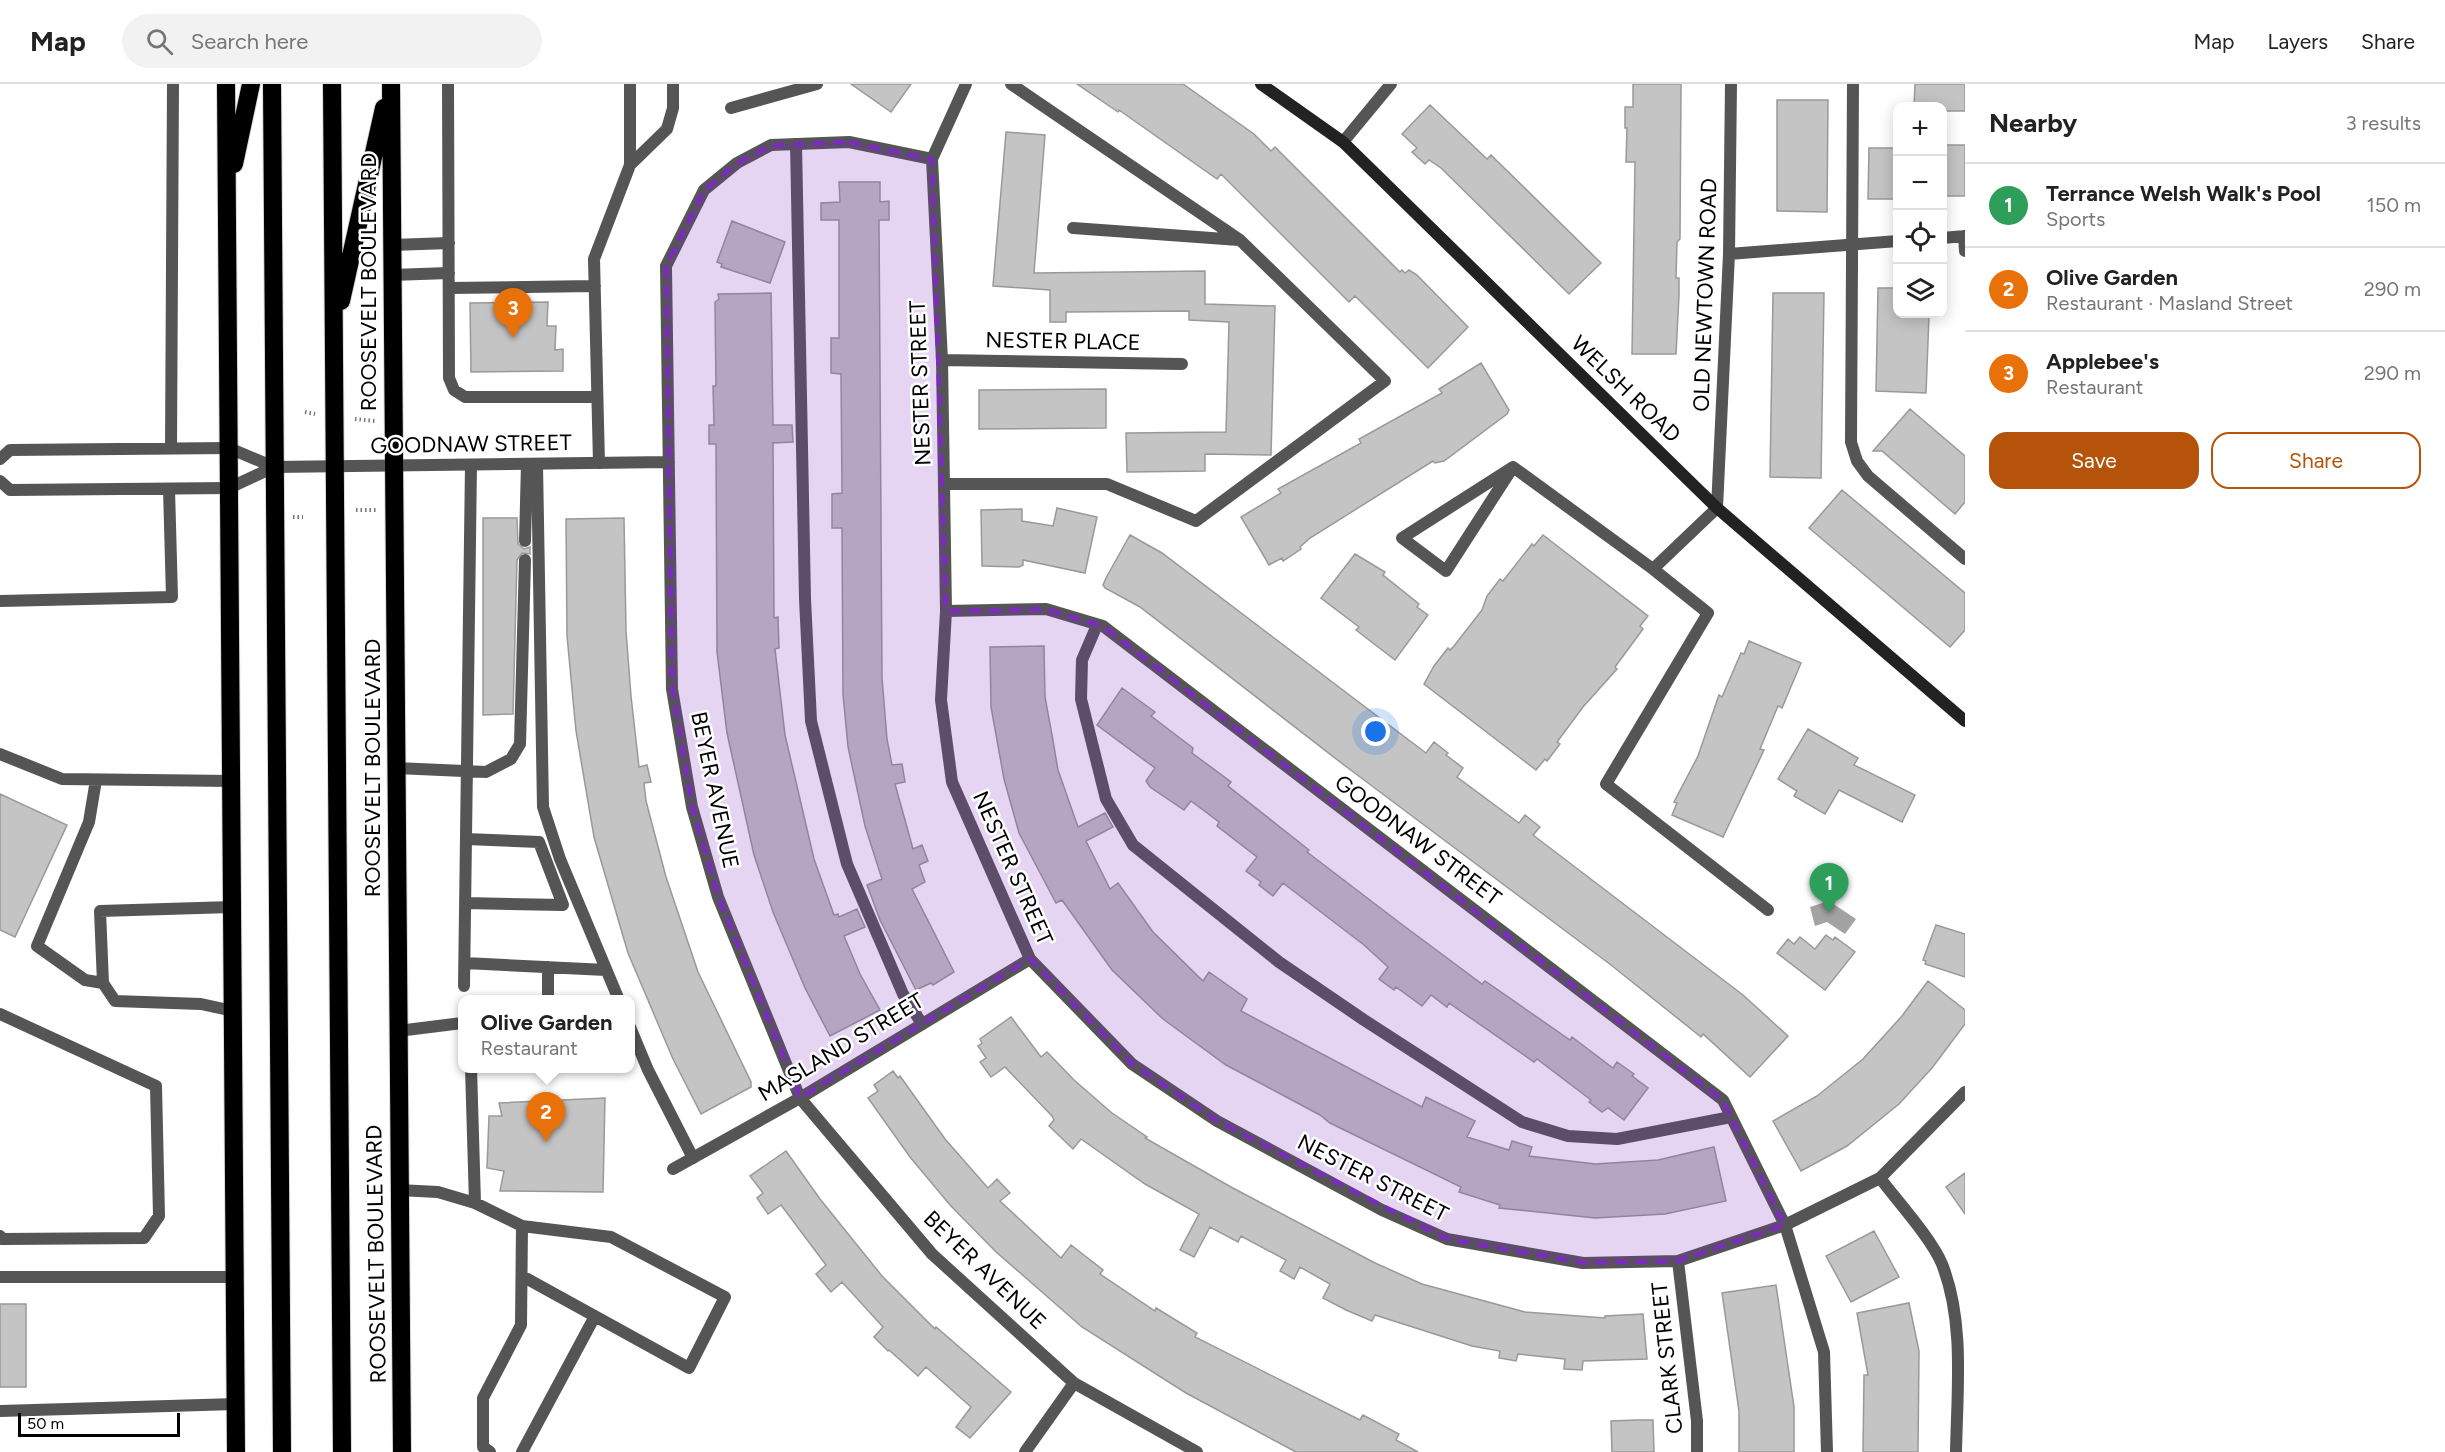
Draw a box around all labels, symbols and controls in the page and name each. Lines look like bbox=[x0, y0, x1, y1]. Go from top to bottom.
search box bbox=[122, 14, 542, 68]
text: Map bbox=[30, 24, 86, 58]
icon: search bbox=[143, 25, 176, 58]
text: Search here bbox=[191, 28, 308, 55]
text: Map bbox=[2194, 29, 2234, 54]
text: Layers bbox=[2267, 29, 2328, 54]
text: Share bbox=[2361, 29, 2415, 54]
map controls bbox=[1893, 102, 1947, 318]
button: + bbox=[1893, 102, 1947, 156]
text: Nearby bbox=[1989, 107, 2077, 139]
text: 3 results bbox=[2346, 111, 2421, 135]
street label: ROOSEVELT BOULEVARD bbox=[355, 153, 382, 411]
button: − bbox=[1893, 156, 1947, 210]
street label: OLD NEWTOWN ROAD bbox=[1687, 178, 1723, 412]
text: Terrance Welsh Walk's Pool bbox=[2046, 180, 2321, 207]
text: 1 bbox=[2004, 193, 2013, 217]
text: 150 m bbox=[2366, 193, 2421, 217]
text: Sports bbox=[2046, 207, 2105, 231]
button: locate bbox=[1893, 210, 1947, 264]
button: layers bbox=[1893, 264, 1947, 318]
text: Olive Garden bbox=[2046, 264, 2178, 291]
text: 2 bbox=[2003, 277, 2014, 301]
text: 290 m bbox=[2364, 277, 2421, 301]
pin: 3 bbox=[494, 288, 532, 338]
text: Restaurant · Masland Street bbox=[2046, 291, 2293, 315]
street label: NESTER STREET bbox=[904, 300, 936, 466]
street label: NESTER PLACE bbox=[985, 326, 1141, 356]
street label: WELSH ROAD bbox=[1566, 330, 1686, 448]
text: Applebee's bbox=[2046, 348, 2159, 375]
text: 3 bbox=[2003, 361, 2014, 385]
text: 290 m bbox=[2364, 361, 2421, 385]
text: Restaurant bbox=[2046, 375, 2143, 399]
street label: GOODNAW STREET bbox=[370, 429, 572, 459]
button: Save bbox=[1989, 432, 2199, 489]
button: Share bbox=[2211, 432, 2421, 489]
street label: ROOSEVELT BOULEVARD bbox=[359, 639, 386, 897]
street label: BEYER AVENUE bbox=[685, 709, 745, 871]
your location bbox=[1361, 717, 1390, 746]
street label: GOODNAW STREET bbox=[1329, 769, 1507, 911]
street label: NESTER STREET bbox=[967, 787, 1059, 949]
pin: 1 bbox=[1810, 864, 1848, 913]
street label: MASLAND STREET bbox=[753, 987, 929, 1107]
popup bbox=[458, 995, 635, 1073]
text: Olive Garden bbox=[481, 1009, 612, 1036]
text: Restaurant bbox=[481, 1036, 578, 1060]
pin: 2 bbox=[526, 1092, 566, 1142]
street label: ROOSEVELT BOULEVARD bbox=[360, 1124, 392, 1384]
street label: NESTER STREET bbox=[1293, 1128, 1453, 1228]
street label: BEYER AVENUE bbox=[918, 1205, 1052, 1335]
street label: CLARK STREET bbox=[1646, 1281, 1688, 1435]
scale bar bbox=[18, 1410, 180, 1438]
text: 50 m bbox=[27, 1414, 64, 1433]

